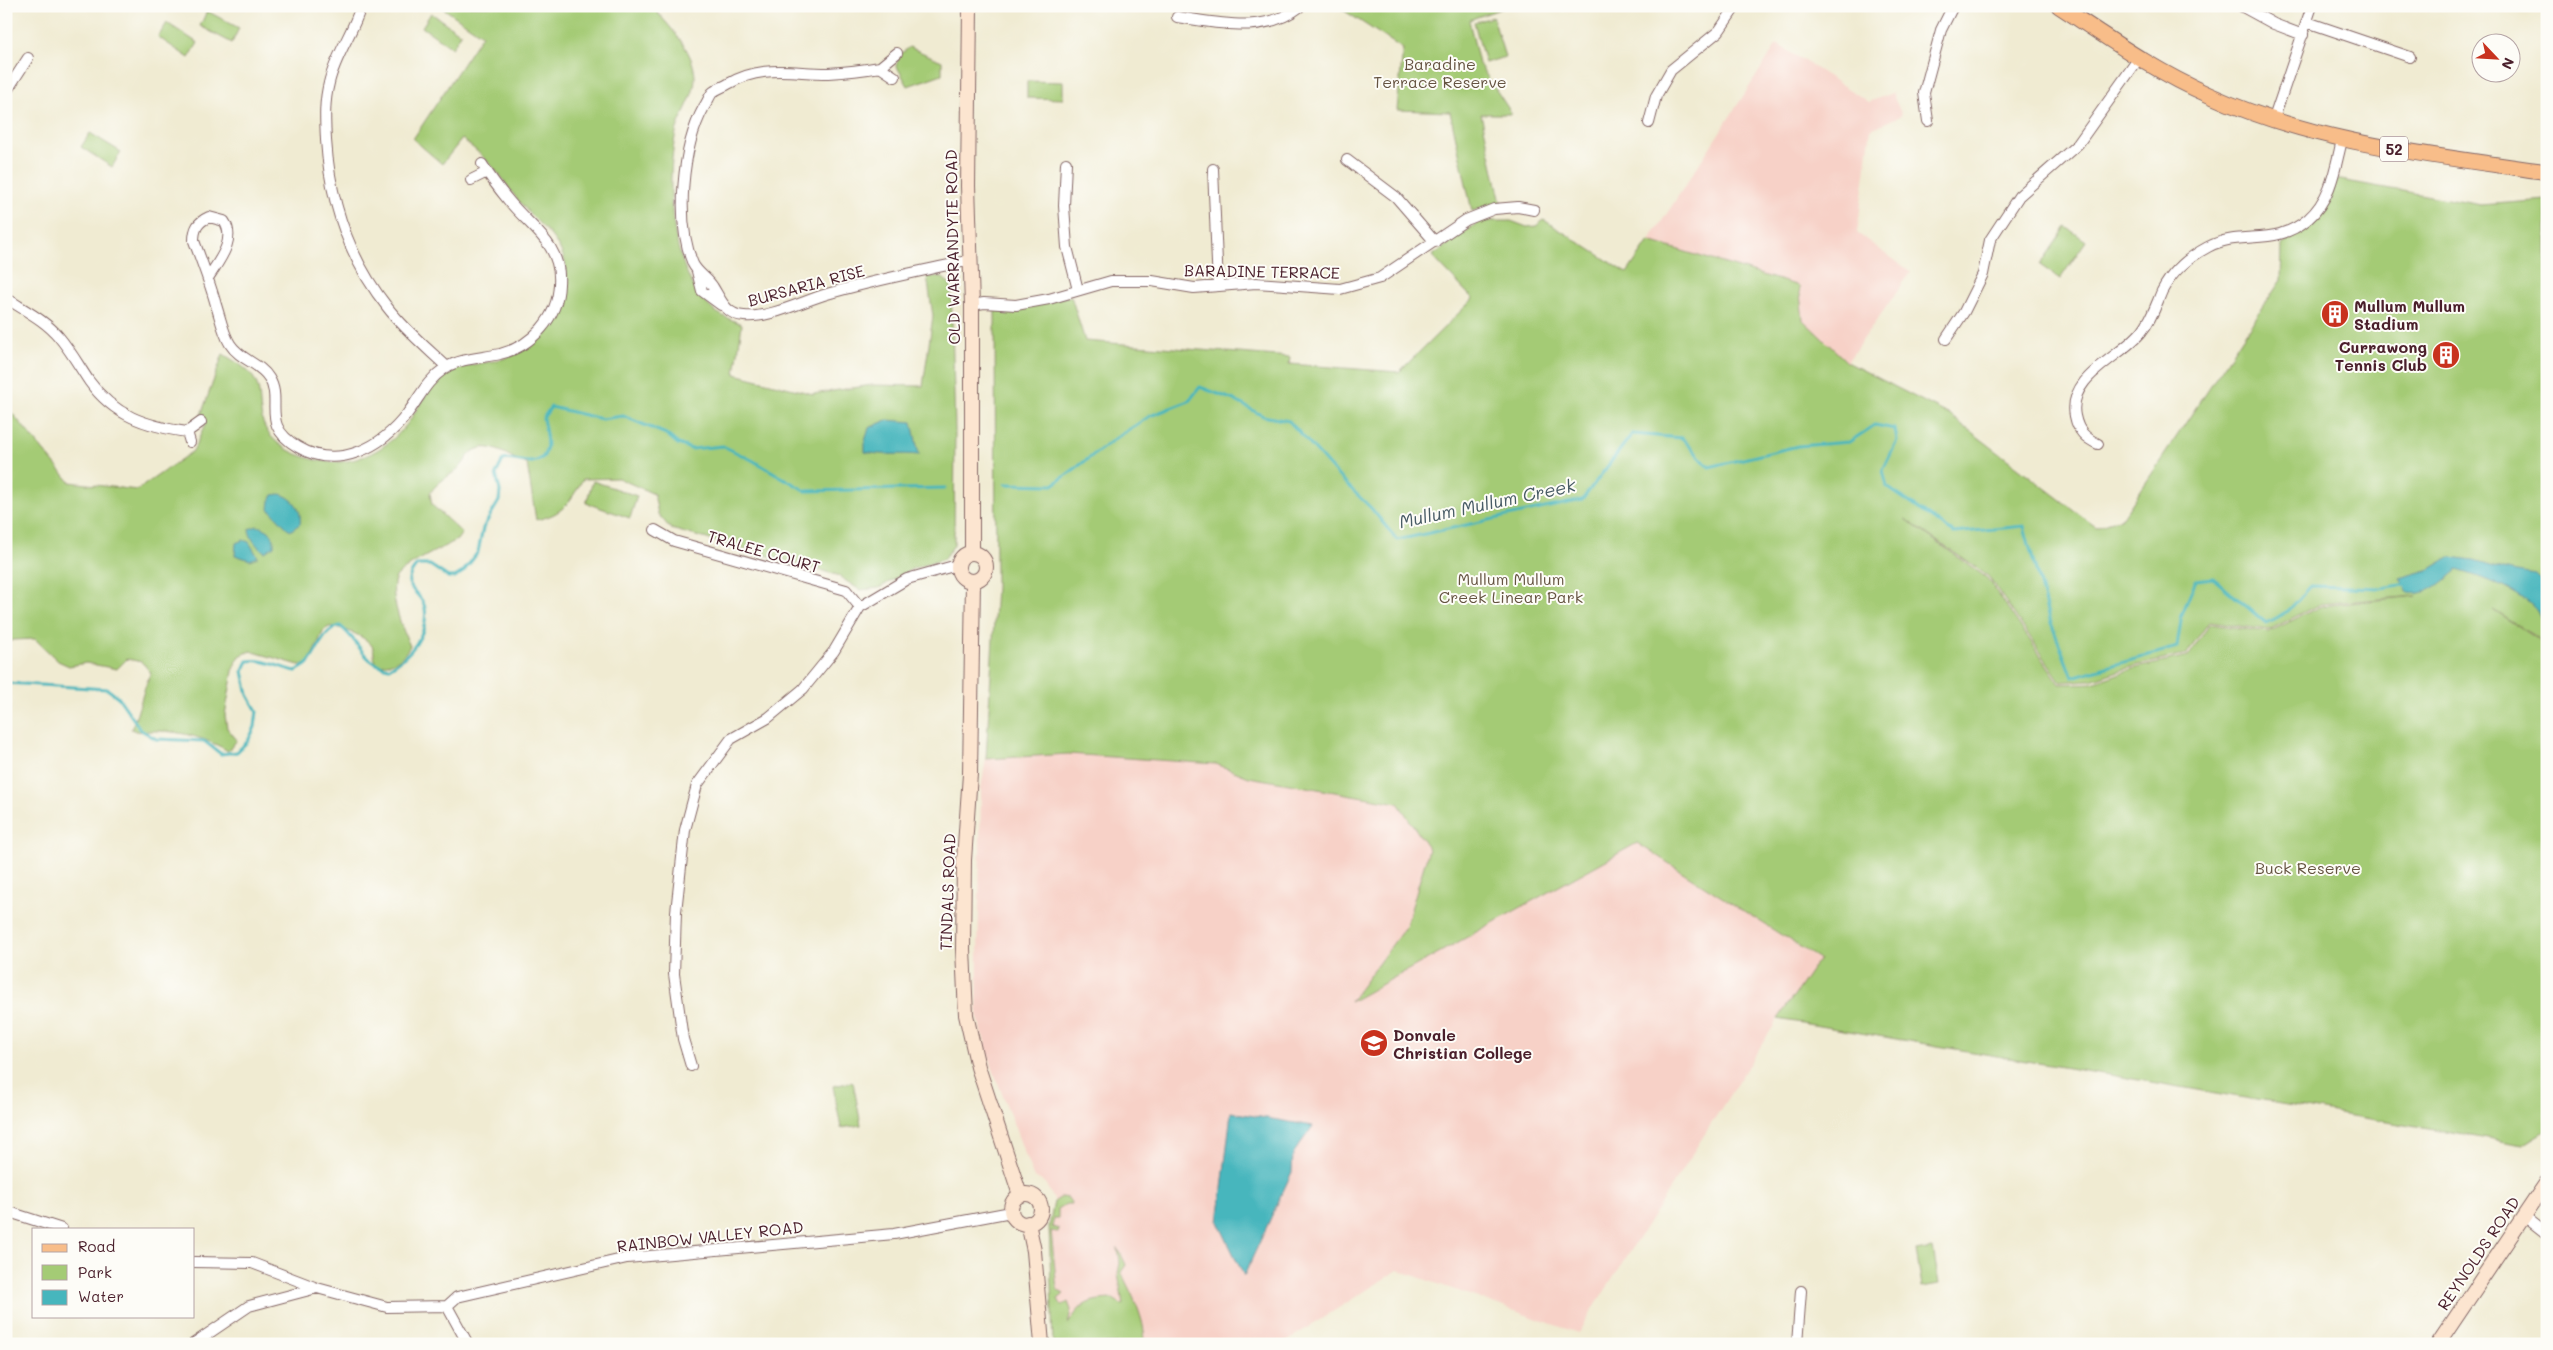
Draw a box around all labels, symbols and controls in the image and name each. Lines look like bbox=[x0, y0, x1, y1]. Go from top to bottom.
north arrow bbox=[2470, 32, 2520, 82]
park label: Baradine Terrace Reserve bbox=[1373, 53, 1507, 92]
text: N bbox=[2497, 55, 2519, 73]
road number: 52 bbox=[2380, 136, 2408, 162]
street label: OLD WARRANDYTE ROAD bbox=[940, 149, 964, 345]
street label: BURSARIA RISE bbox=[745, 259, 867, 311]
street label: BARADINE TERRACE bbox=[1184, 259, 1340, 283]
place label: Mullum Mullum Stadium bbox=[2354, 295, 2465, 334]
building icon: Mullum Mullum Stadium bbox=[2320, 299, 2350, 329]
place label: Currawong Tennis Club bbox=[2335, 336, 2427, 375]
building icon: Currawong Tennis Club bbox=[2431, 340, 2461, 370]
water label: Mullum Mullum Creek bbox=[1396, 472, 1578, 533]
street label: TRALEE COURT bbox=[705, 525, 823, 577]
park label: Mullum Mullum Creek Linear Park bbox=[1439, 568, 1583, 607]
street label: TINDALS ROAD bbox=[934, 833, 960, 951]
park label: Buck Reserve bbox=[2255, 857, 2361, 878]
place label: Donvale Christian College bbox=[1393, 1024, 1532, 1063]
school or university icon: Donvale Christian College bbox=[1359, 1028, 1389, 1058]
street label: REYNOLDS ROAD bbox=[2432, 1192, 2524, 1314]
street label: RAINBOW VALLEY ROAD bbox=[616, 1216, 804, 1256]
legend bbox=[32, 1228, 195, 1318]
text: Road bbox=[78, 1236, 115, 1256]
text: Park bbox=[78, 1262, 112, 1282]
text: Water bbox=[78, 1286, 124, 1306]

